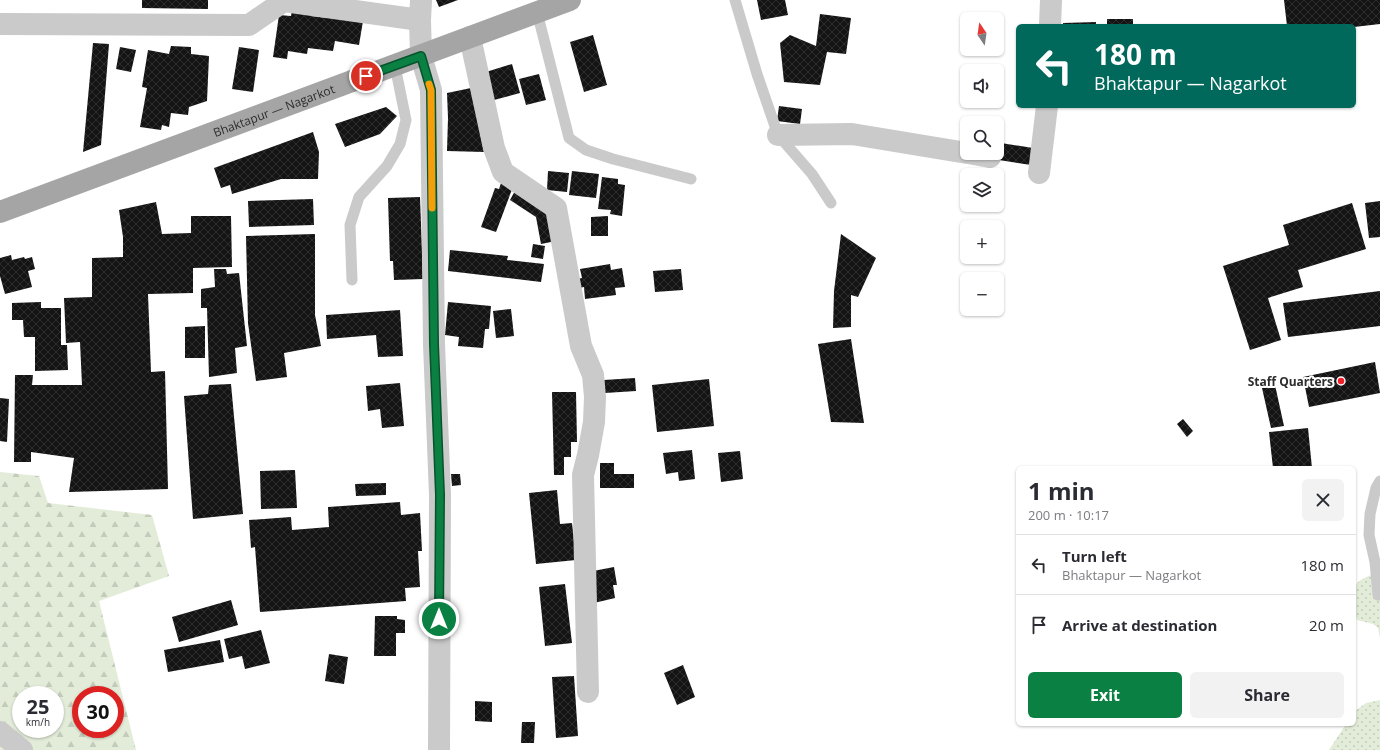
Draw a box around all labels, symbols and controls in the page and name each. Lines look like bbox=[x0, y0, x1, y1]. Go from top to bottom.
north arrow bbox=[960, 12, 1004, 56]
map controls bbox=[960, 12, 1004, 316]
text: 180 m bbox=[1094, 35, 1177, 73]
icon: left bbox=[1028, 40, 1080, 92]
pin bbox=[349, 59, 383, 93]
button: sound bbox=[960, 64, 1004, 108]
icon: arrive bbox=[355, 65, 377, 87]
text: Bhaktapur — Nagarkot bbox=[1094, 71, 1287, 95]
street label: Bhaktapur — Nagarkot bbox=[210, 80, 337, 141]
button: search bbox=[960, 116, 1004, 160]
button: layers bbox=[960, 168, 1004, 212]
button: + bbox=[960, 220, 1004, 264]
button: − bbox=[960, 272, 1004, 316]
place label: Staff Quarters bbox=[1248, 373, 1333, 390]
marker: Staff Quarters bbox=[1336, 376, 1346, 386]
text: 1 min bbox=[1028, 474, 1095, 507]
button: close bbox=[1302, 479, 1344, 521]
text: 200 m · 10:17 bbox=[1028, 506, 1109, 524]
text: Turn left bbox=[1062, 546, 1127, 566]
icon: left bbox=[1028, 554, 1050, 576]
text: 180 m bbox=[1300, 555, 1344, 575]
text: Bhaktapur — Nagarkot bbox=[1062, 566, 1201, 584]
position arrow bbox=[418, 598, 460, 640]
icon: arrive bbox=[1028, 614, 1050, 636]
text: Arrive at destination bbox=[1062, 615, 1217, 635]
text: 20 m bbox=[1309, 615, 1344, 635]
button: Exit bbox=[1028, 672, 1182, 718]
button: Share bbox=[1190, 672, 1344, 718]
speed limit sign: 30 bbox=[72, 686, 124, 738]
text: 25 bbox=[27, 693, 49, 720]
text: km/h bbox=[26, 715, 50, 729]

